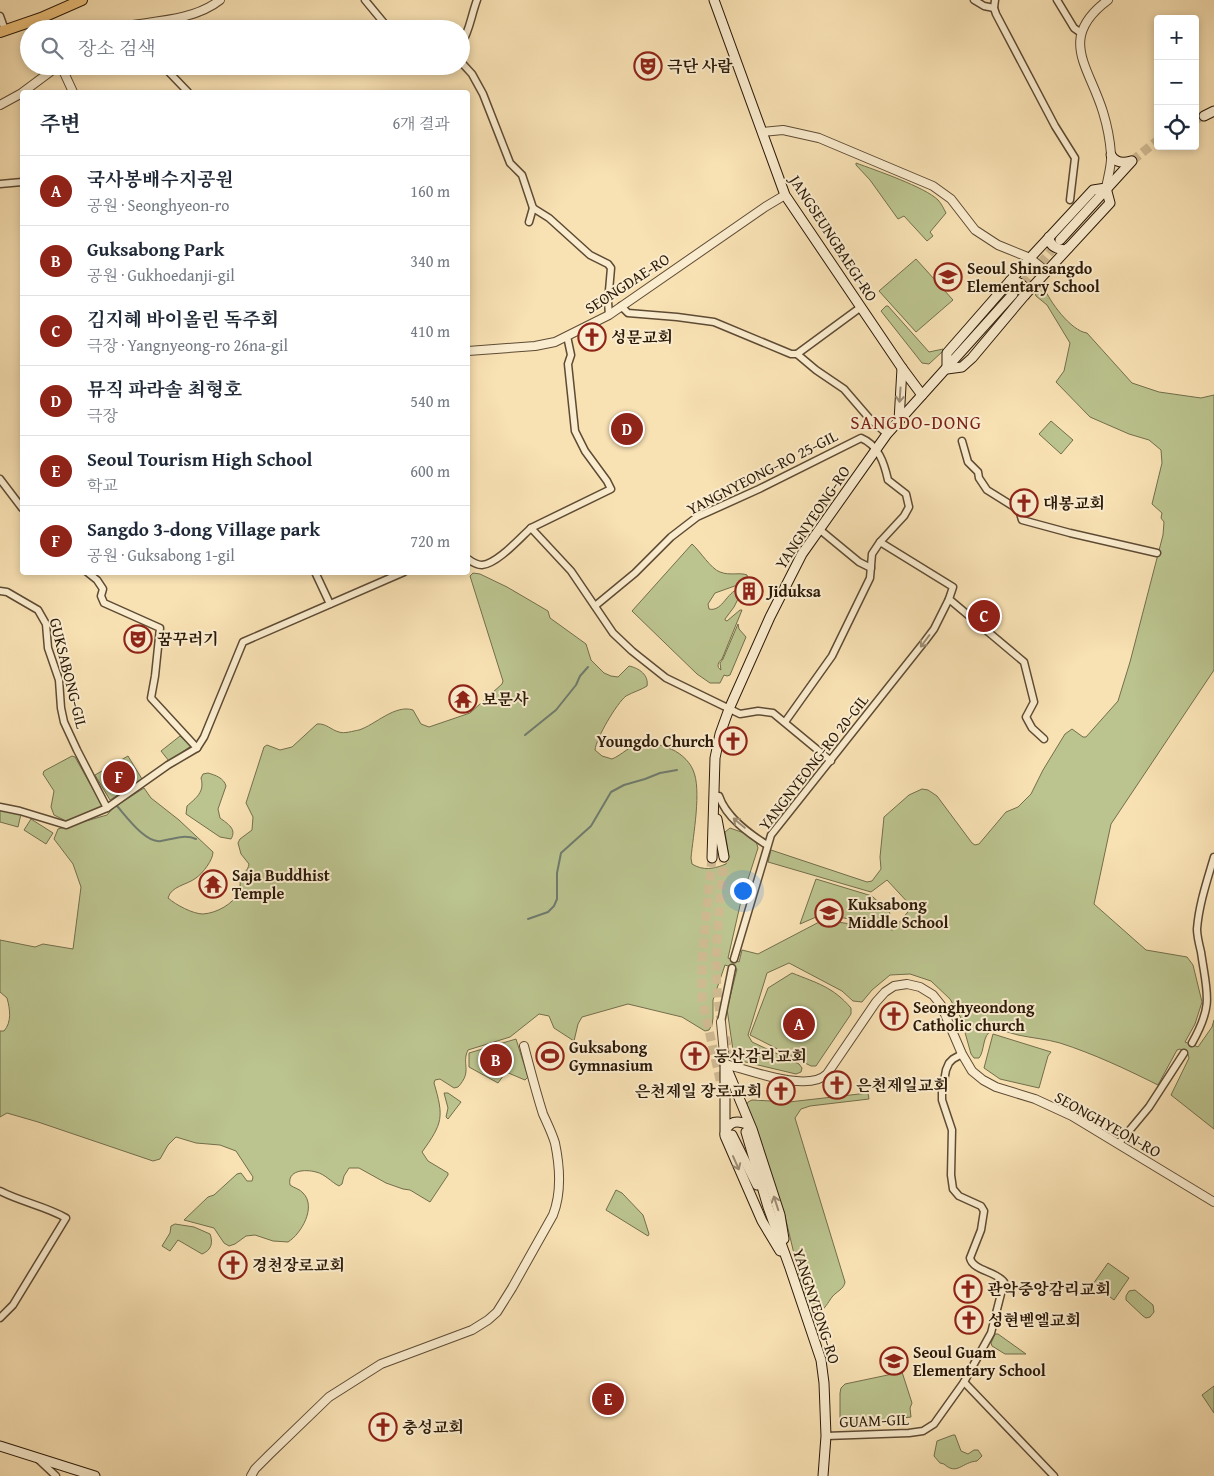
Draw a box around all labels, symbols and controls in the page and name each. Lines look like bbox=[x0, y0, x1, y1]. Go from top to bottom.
map controls bbox=[1154, 15, 1199, 150]
button: + bbox=[1154, 15, 1199, 60]
search box bbox=[20, 20, 470, 75]
icon: search bbox=[38, 34, 66, 62]
text: 장소 검색 bbox=[78, 34, 156, 62]
theatre icon: 극단 사람 bbox=[633, 51, 663, 81]
place label: 극단 사람 bbox=[667, 54, 733, 78]
button: − bbox=[1154, 60, 1199, 105]
button: locate bbox=[1154, 105, 1199, 150]
text: 주변 bbox=[40, 108, 81, 139]
text: 6개 결과 bbox=[392, 111, 450, 135]
text: 국사봉배수지공원 bbox=[87, 165, 234, 193]
street label: JANGSEUNGBAEGI-RO bbox=[783, 168, 884, 306]
text: A bbox=[51, 179, 61, 203]
text: 160 m bbox=[410, 179, 450, 203]
text: 공원 · Seonghyeon-ro bbox=[87, 193, 229, 217]
text: Guksabong Park bbox=[87, 235, 224, 263]
street label: SEONGDAE-RO bbox=[580, 246, 674, 319]
text: B bbox=[51, 249, 61, 273]
text: 340 m bbox=[410, 249, 450, 273]
place label: Seoul Shinsangdo Elementary School bbox=[967, 256, 1100, 298]
school or university icon: Seoul Shinsangdo Elementary School bbox=[933, 262, 963, 292]
text: 공원 · Gukhoedanji-gil bbox=[87, 263, 235, 287]
text: 김지혜 바이올린 독주회 bbox=[87, 305, 279, 333]
text: C bbox=[51, 319, 61, 343]
text: 410 m bbox=[410, 319, 450, 343]
church icon: 성문교회 bbox=[577, 322, 607, 352]
place label: 성문교회 bbox=[611, 325, 673, 349]
text: 극장 · Yangnyeong-ro 26na-gil bbox=[87, 333, 288, 357]
text: 뮤직 파라솔 최형호 bbox=[87, 375, 242, 403]
one-way arrow bbox=[896, 386, 905, 402]
text: D bbox=[51, 389, 61, 413]
text: 540 m bbox=[410, 389, 450, 413]
text: 극장 bbox=[87, 403, 118, 427]
district label: SANGDO-DONG bbox=[850, 408, 982, 436]
pin: D bbox=[611, 410, 643, 448]
street label: YANGNYEONG-RO 25-GIL bbox=[683, 426, 841, 518]
text: Seoul Tourism High School bbox=[87, 445, 312, 473]
text: E bbox=[52, 459, 60, 483]
text: 600 m bbox=[410, 459, 450, 483]
street label: YANGNYEONG-RO bbox=[770, 462, 854, 572]
text: 학교 bbox=[87, 473, 118, 497]
church icon: 대봉교회 bbox=[1009, 488, 1039, 518]
place label: 대봉교회 bbox=[1043, 491, 1105, 515]
text: Sangdo 3-dong Village park bbox=[87, 515, 320, 543]
text: F bbox=[52, 529, 60, 553]
text: 720 m bbox=[410, 529, 450, 553]
text: 공원 · Guksabong 1-gil bbox=[87, 543, 235, 567]
building icon: Jiduksa bbox=[734, 576, 764, 606]
place label: Jiduksa bbox=[765, 579, 822, 603]
pin: C bbox=[968, 597, 1000, 635]
street label: GUKSABONG-GIL bbox=[44, 615, 94, 731]
theatre icon: 꿈꾸러기 bbox=[123, 624, 153, 654]
place label: 꿈꾸러기 bbox=[157, 627, 219, 651]
one-way arrow bbox=[919, 634, 930, 647]
temple icon: 보문사 bbox=[448, 684, 478, 714]
place label: 보문사 bbox=[482, 687, 529, 711]
street label: YANGNYEONG-RO 20-GIL bbox=[752, 689, 874, 835]
church icon: Youngdo Church bbox=[718, 726, 748, 756]
place label: Youngdo Church bbox=[597, 729, 715, 753]
pin: F bbox=[103, 758, 135, 796]
one-way arrow bbox=[733, 818, 746, 829]
place label: Saja Buddhist Temple bbox=[232, 863, 330, 905]
temple icon: Saja Buddhist Temple bbox=[198, 869, 228, 899]
your location bbox=[730, 878, 756, 904]
place label: Kuksabong Middle School bbox=[848, 892, 948, 934]
school or university icon: Kuksabong Middle School bbox=[814, 898, 844, 928]
place label: Seonghyeondong Catholic church bbox=[913, 995, 1035, 1037]
church icon: Seonghyeondong Catholic church bbox=[879, 1001, 909, 1031]
pin: A bbox=[783, 1005, 815, 1043]
place label: Guksabong Gymnasium bbox=[569, 1035, 653, 1077]
pin: B bbox=[480, 1041, 512, 1079]
sports icon: Guksabong Gymnasium bbox=[535, 1041, 565, 1071]
church icon: 동산감리교회 bbox=[680, 1041, 710, 1071]
place label: 동산감리교회 bbox=[714, 1044, 807, 1068]
church icon: 은천제일교회 bbox=[822, 1070, 852, 1100]
place label: 은천제일교회 bbox=[856, 1073, 949, 1097]
church icon: 은천제일 장로교회 bbox=[766, 1076, 796, 1106]
place label: 은천제일 장로교회 bbox=[635, 1079, 762, 1103]
street label: SEONGHYEON-RO bbox=[1050, 1085, 1166, 1163]
one-way arrow bbox=[731, 1155, 741, 1170]
one-way arrow bbox=[771, 1196, 780, 1211]
street label: YANGNYEONG-RO bbox=[787, 1245, 847, 1367]
church icon: 경천장로교회 bbox=[218, 1250, 248, 1280]
place label: 경천장로교회 bbox=[252, 1253, 345, 1277]
church icon: 관악중앙감리교회 bbox=[953, 1274, 983, 1304]
place label: 관악중앙감리교회 bbox=[987, 1277, 1111, 1301]
church icon: 성현벧엘교회 bbox=[954, 1305, 984, 1335]
place label: 성현벧엘교회 bbox=[988, 1308, 1081, 1332]
place label: Seoul Guam Elementary School bbox=[913, 1340, 1046, 1382]
school or university icon: Seoul Guam Elementary School bbox=[879, 1346, 909, 1376]
pin: E bbox=[592, 1380, 624, 1418]
street label: GUAM-GIL bbox=[839, 1407, 909, 1433]
church icon: 충성교회 bbox=[368, 1412, 398, 1442]
place label: 충성교회 bbox=[402, 1415, 464, 1439]

